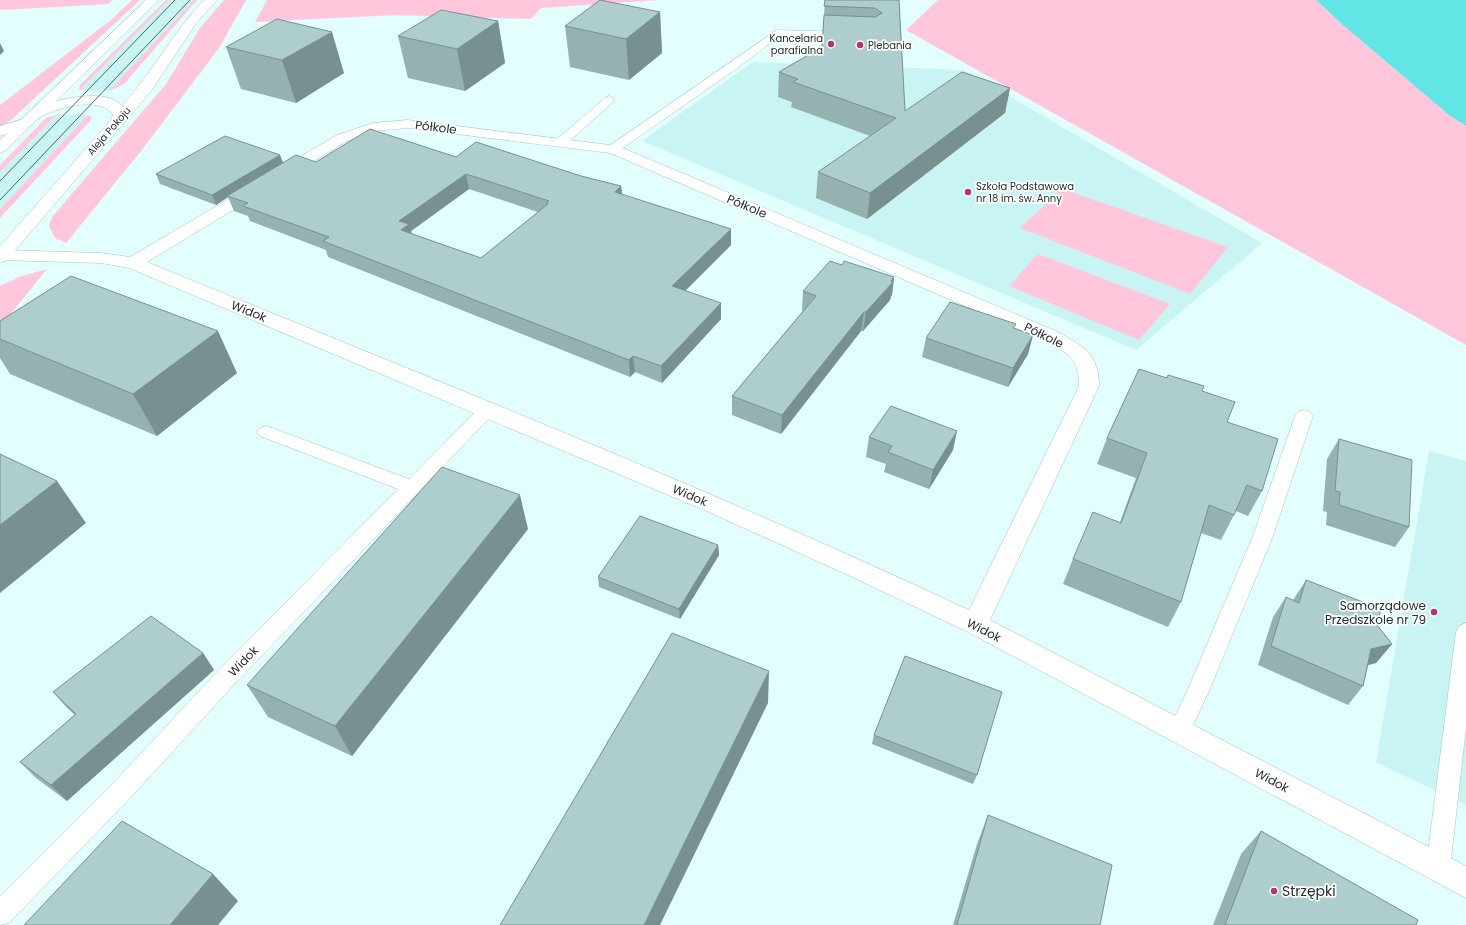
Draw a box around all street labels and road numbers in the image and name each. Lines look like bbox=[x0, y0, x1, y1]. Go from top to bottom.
street label: Aleja Pokoju bbox=[84, 103, 134, 159]
street label: Półkole bbox=[414, 116, 458, 138]
street label: Półkole bbox=[724, 190, 770, 222]
street label: Widok bbox=[229, 296, 270, 326]
street label: Półkole bbox=[1021, 318, 1067, 352]
street label: Widok bbox=[670, 480, 711, 510]
street label: Widok bbox=[964, 614, 1005, 646]
street label: Widok bbox=[224, 641, 262, 680]
street label: Widok bbox=[1252, 764, 1293, 796]

